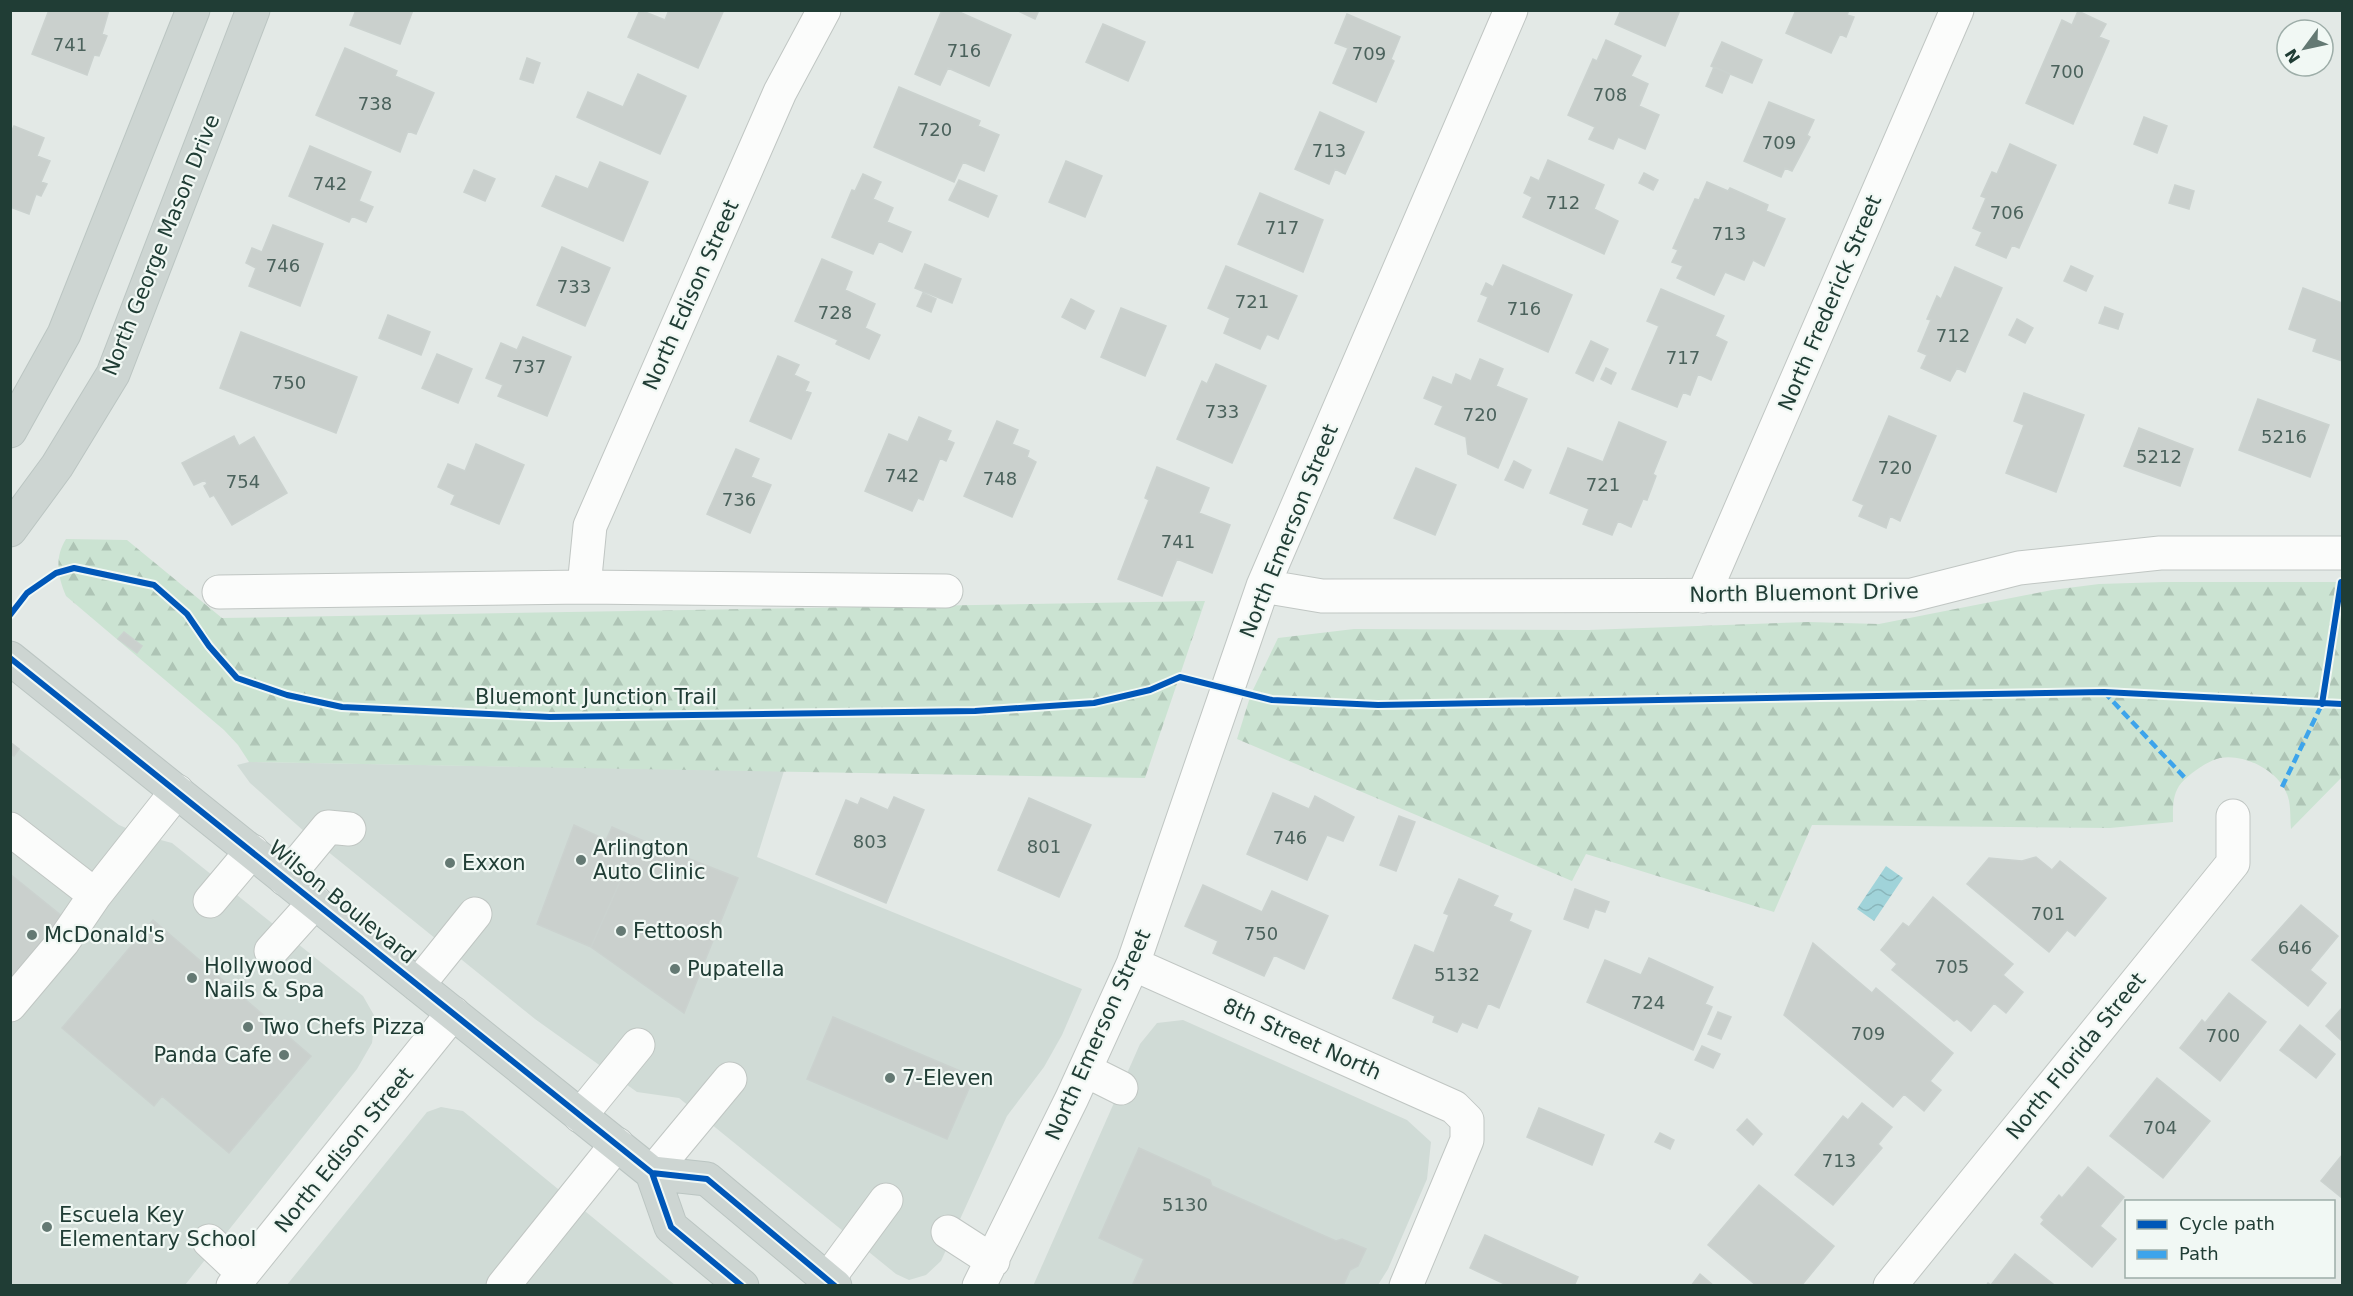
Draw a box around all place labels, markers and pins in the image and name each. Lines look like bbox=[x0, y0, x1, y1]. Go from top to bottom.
place label: Arlington Auto Clinic bbox=[593, 836, 705, 884]
place label: Exxon bbox=[462, 851, 526, 875]
marker: Arlington Auto Clinic bbox=[574, 853, 588, 867]
marker: Exxon bbox=[443, 856, 457, 870]
place label: Fettoosh bbox=[633, 919, 723, 943]
place label: McDonald's bbox=[44, 923, 165, 947]
marker: Fettoosh bbox=[614, 924, 628, 938]
marker: McDonald's bbox=[25, 928, 39, 942]
place label: Hollywood Nails & Spa bbox=[204, 954, 324, 1002]
place label: Pupatella bbox=[687, 957, 785, 981]
marker: Pupatella bbox=[668, 962, 682, 976]
marker: Hollywood Nails & Spa bbox=[185, 971, 199, 985]
place label: Two Chefs Pizza bbox=[259, 1015, 425, 1039]
marker: Two Chefs Pizza bbox=[241, 1020, 255, 1034]
place label: Panda Cafe bbox=[153, 1043, 272, 1067]
marker: Panda Cafe bbox=[277, 1048, 291, 1062]
place label: 7-Eleven bbox=[902, 1066, 994, 1090]
marker: 7-Eleven bbox=[883, 1071, 897, 1085]
place label: Escuela Key Elementary School bbox=[59, 1203, 256, 1251]
marker: Escuela Key Elementary School bbox=[40, 1220, 54, 1234]

